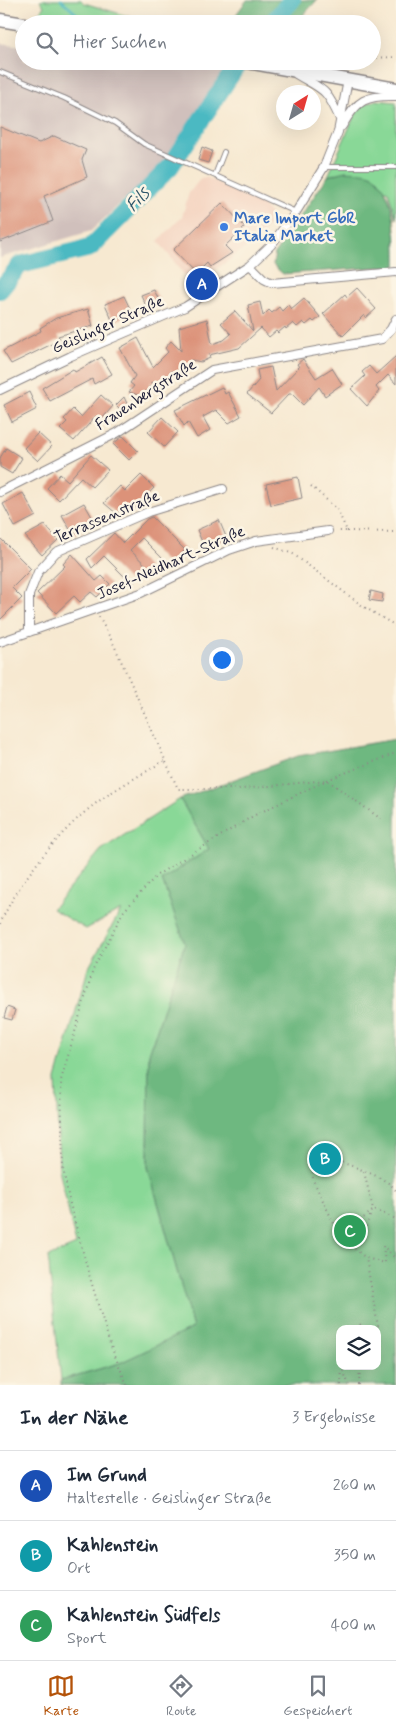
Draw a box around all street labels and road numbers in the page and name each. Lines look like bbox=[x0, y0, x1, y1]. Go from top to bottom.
street label: Geislinger Straße bbox=[49, 291, 168, 360]
street label: Frauenbergstraße bbox=[91, 354, 201, 436]
street label: Terrassenstraße bbox=[51, 485, 163, 549]
street label: Josef-Neidhart-Straße bbox=[94, 521, 248, 605]

